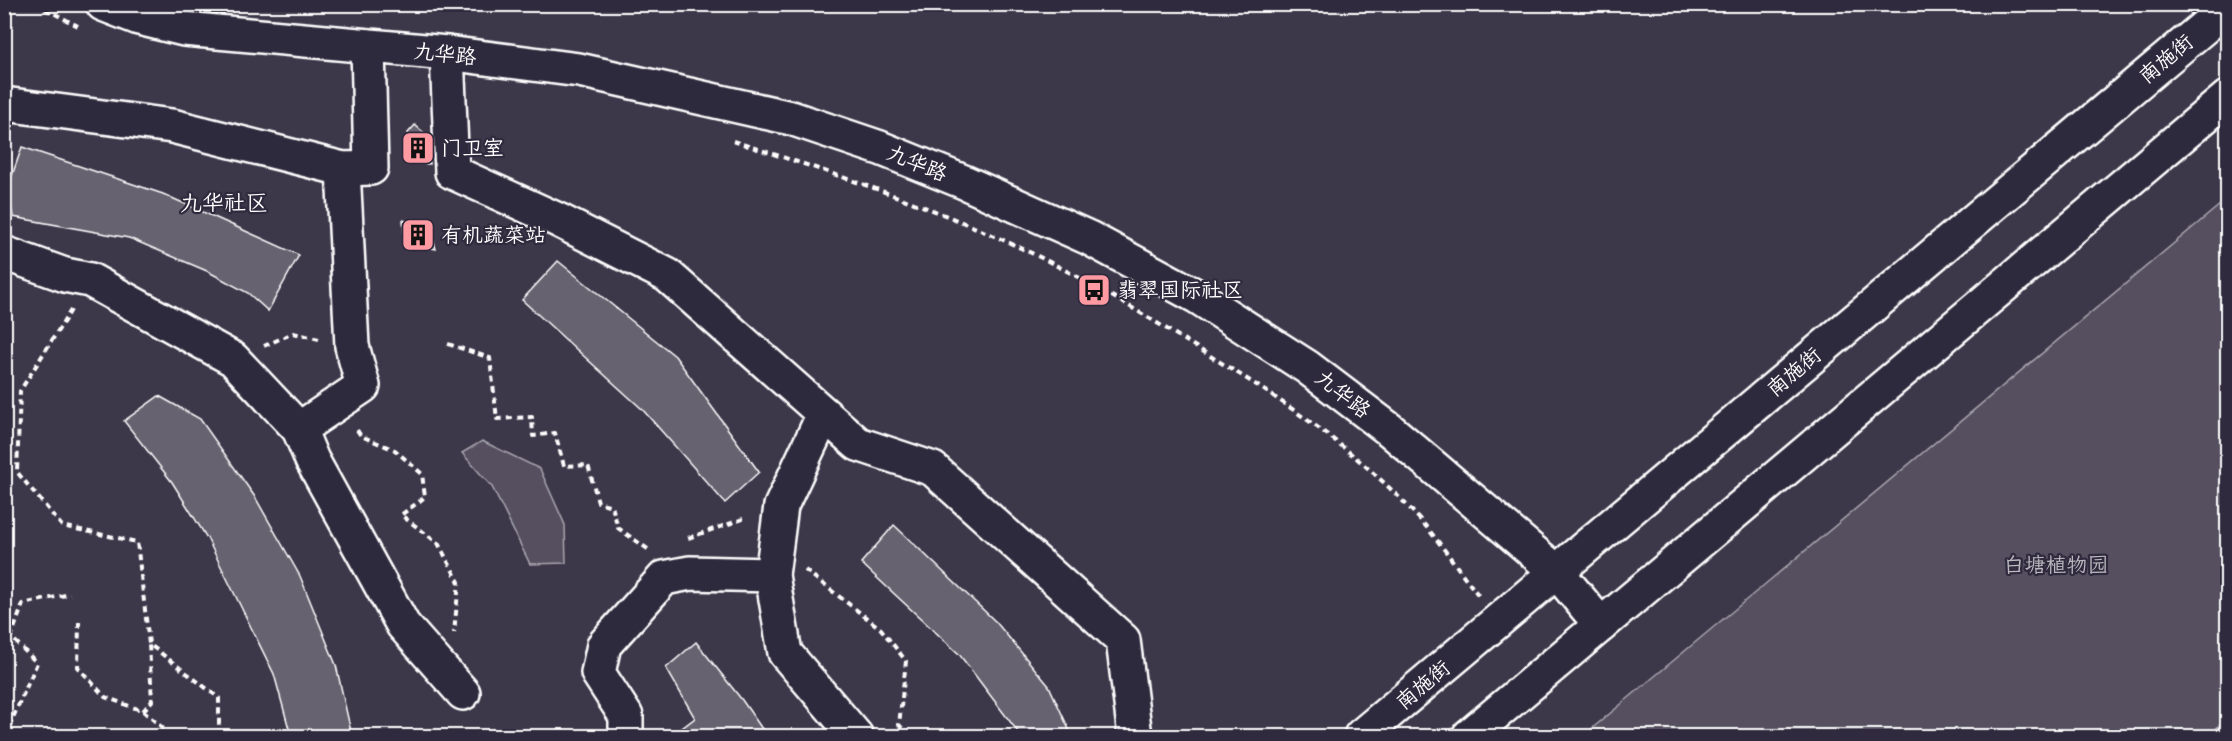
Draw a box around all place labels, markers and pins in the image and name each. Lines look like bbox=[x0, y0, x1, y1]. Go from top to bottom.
building icon: 门卫室 bbox=[400, 130, 436, 166]
place label: 门卫室 bbox=[441, 136, 504, 166]
building icon: 有机蔬菜站 bbox=[400, 217, 436, 253]
place label: 有机蔬菜站 bbox=[441, 223, 546, 253]
bus stop icon: 翡翠国际社区 bbox=[1076, 272, 1112, 308]
place label: 翡翠国际社区 bbox=[1117, 278, 1243, 308]

